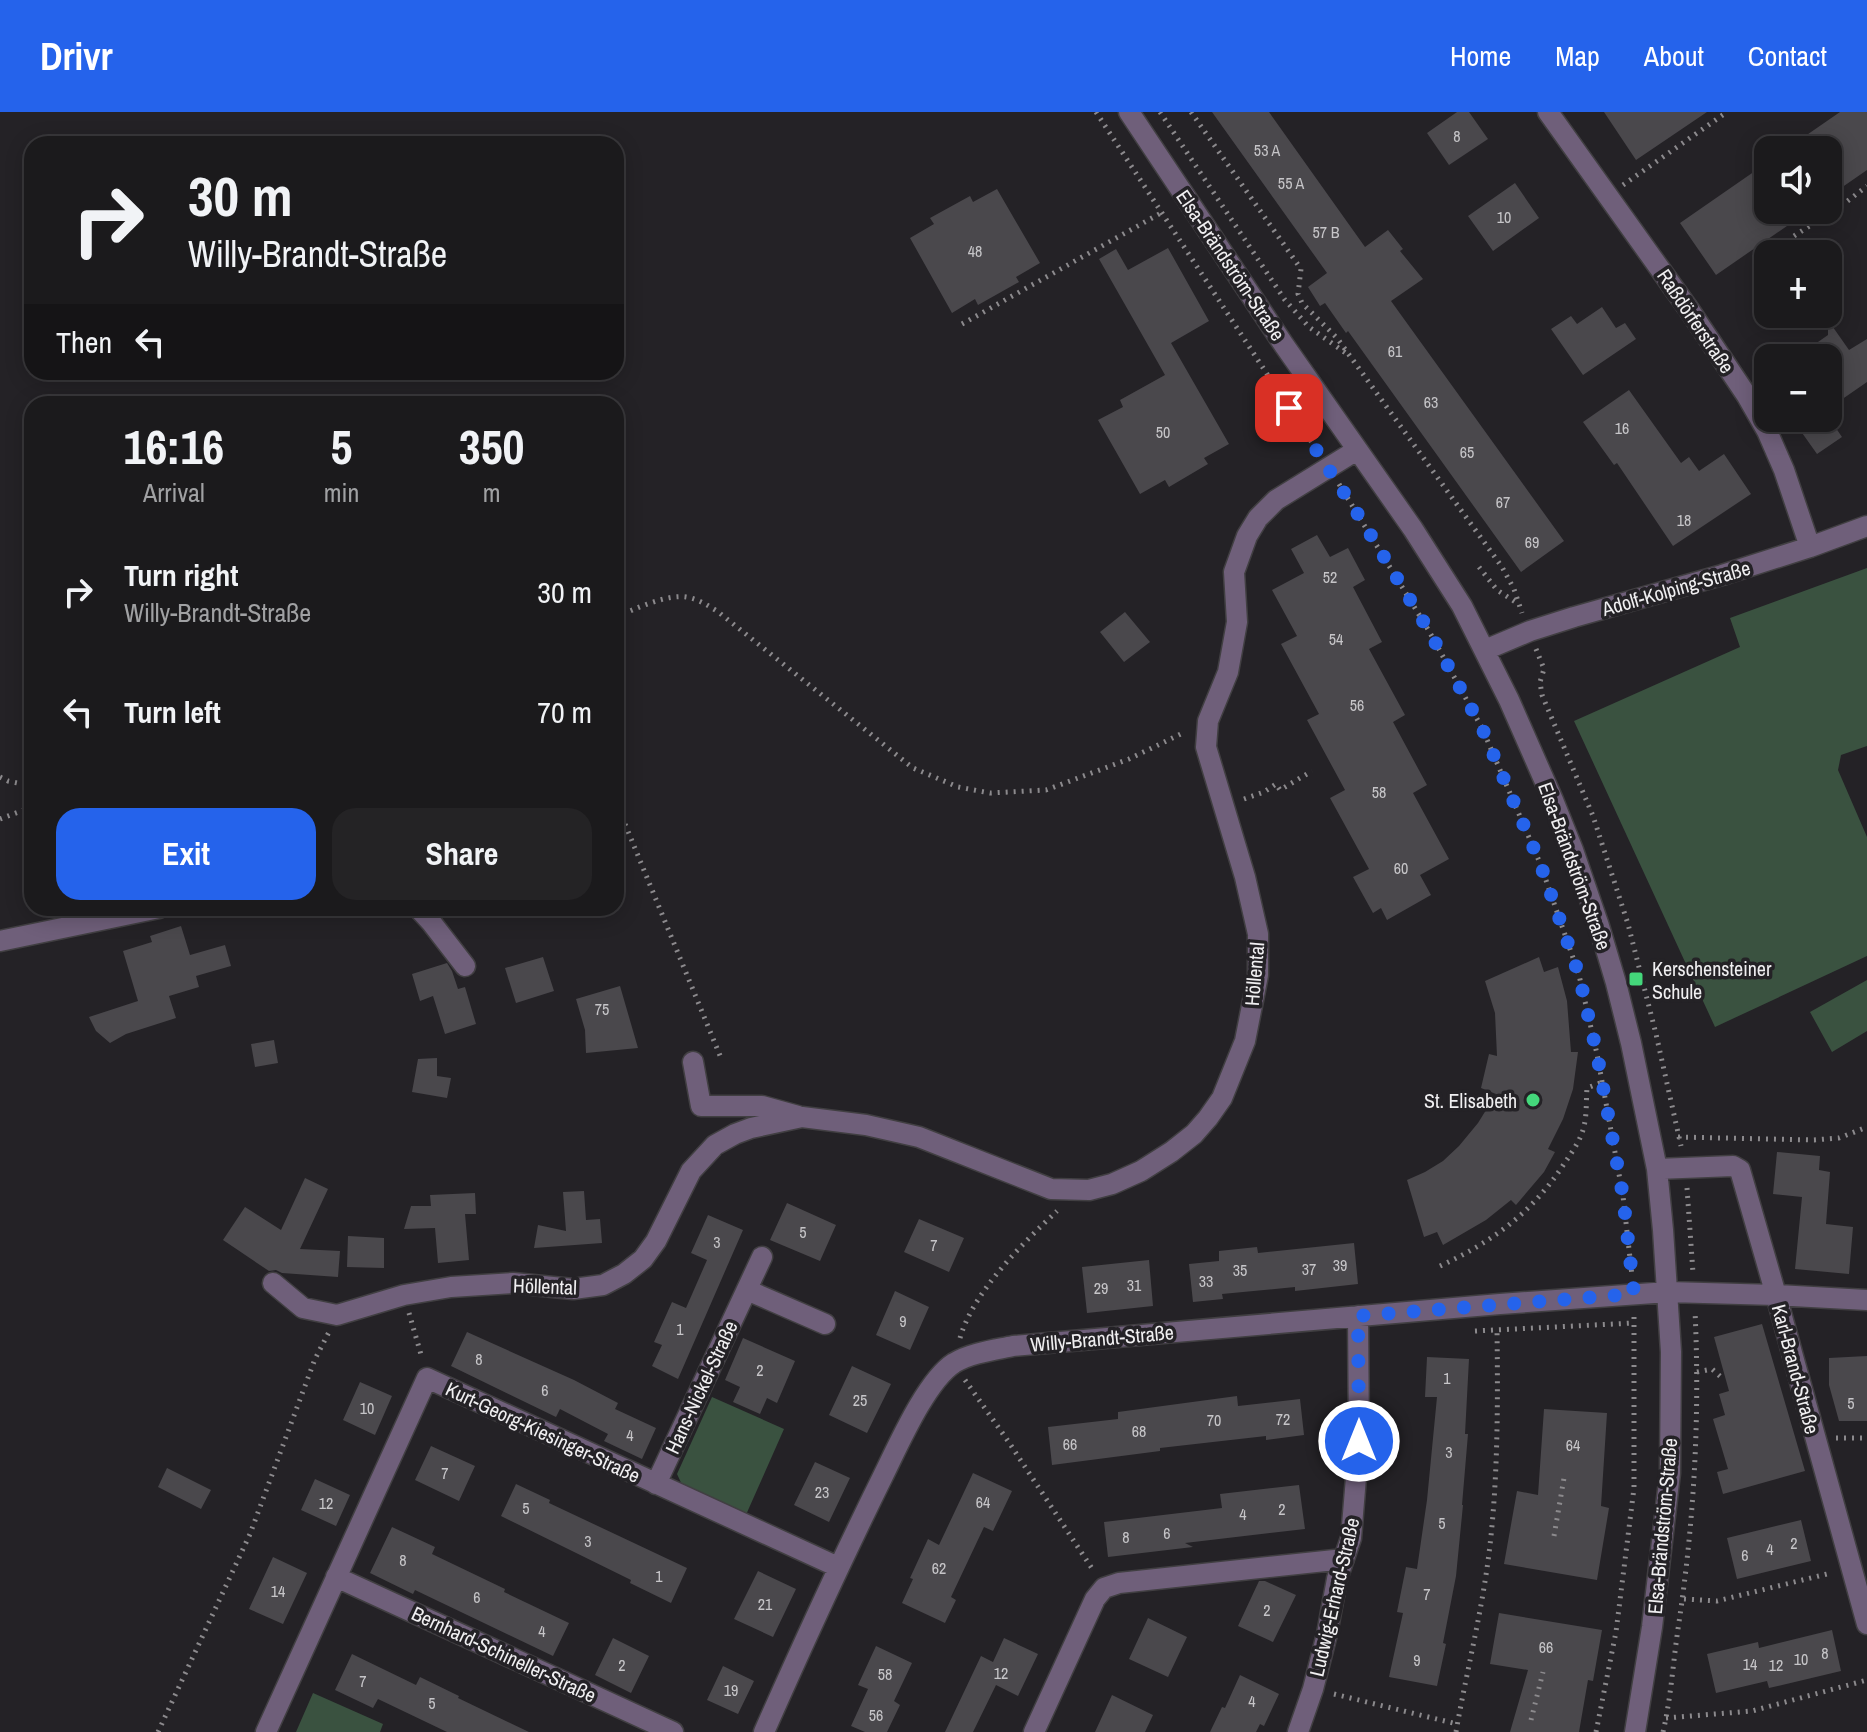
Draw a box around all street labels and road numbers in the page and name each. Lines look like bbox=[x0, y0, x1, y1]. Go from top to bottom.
street label: Elsa-Brändström-Straße bbox=[1170, 184, 1292, 346]
street label: Raßdörferstraße bbox=[1651, 264, 1741, 378]
street label: Adolf-Kolping-Straße bbox=[1598, 554, 1753, 622]
street label: Elsa-Brändström-Straße bbox=[1532, 778, 1618, 954]
street label: Höllental bbox=[1238, 941, 1270, 1007]
street label: Höllental bbox=[513, 1271, 577, 1301]
street label: Karl-Brand-Straße bbox=[1766, 1301, 1826, 1437]
street label: Hans-Nickel-Straße bbox=[658, 1316, 744, 1458]
street label: Willy-Brandt-Straße bbox=[1029, 1318, 1175, 1358]
street label: Kurt-Georg-Kiesinger-Straße bbox=[441, 1375, 645, 1489]
street label: Elsa-Brändström-Straße bbox=[1641, 1437, 1683, 1615]
street label: Ludwig-Erhard-Straße bbox=[1303, 1515, 1365, 1679]
street label: Bernhard-Schineller-Straße bbox=[407, 1599, 601, 1709]

